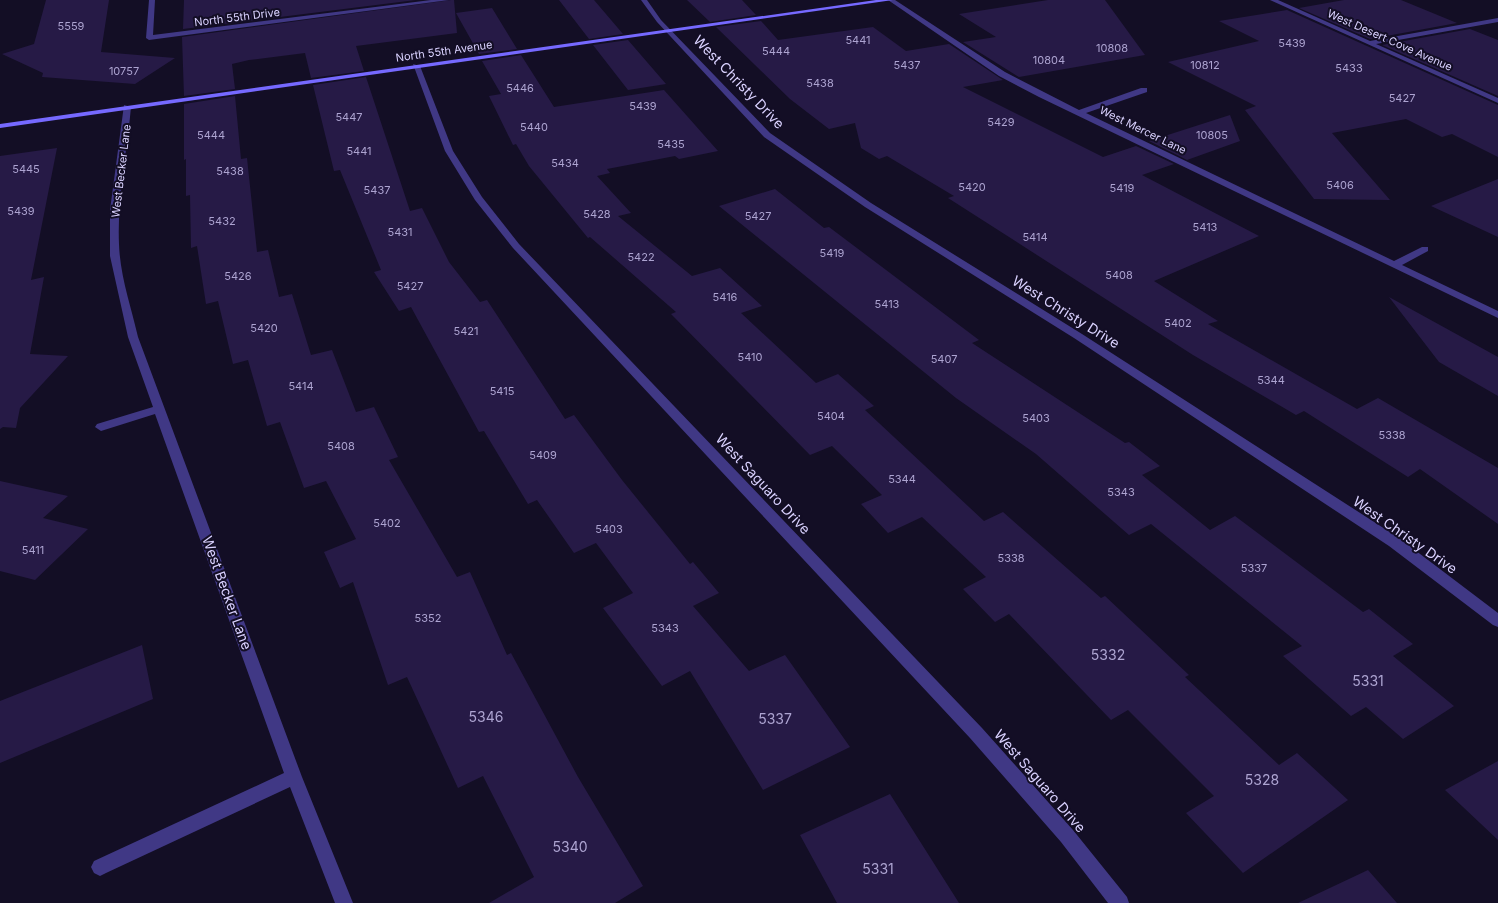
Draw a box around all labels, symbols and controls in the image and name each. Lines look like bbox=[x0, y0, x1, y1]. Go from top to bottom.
street label: North 55th Drive bbox=[193, 5, 281, 29]
street label: West Desert Cove Avenue bbox=[1325, 6, 1455, 74]
house number: 5559 bbox=[58, 19, 85, 33]
street label: West Christy Drive bbox=[690, 31, 788, 132]
house number: 5441 bbox=[845, 33, 871, 47]
house number: 5439 bbox=[1278, 36, 1306, 50]
street label: North 55th Avenue bbox=[395, 37, 493, 65]
house number: 10808 bbox=[1096, 41, 1128, 55]
house number: 5444 bbox=[762, 44, 790, 58]
house number: 10804 bbox=[1033, 53, 1065, 67]
house number: 5437 bbox=[894, 58, 920, 72]
house number: 10812 bbox=[1190, 58, 1220, 72]
house number: 5433 bbox=[1335, 61, 1363, 75]
house number: 10757 bbox=[109, 64, 139, 78]
house number: 5438 bbox=[806, 76, 834, 90]
house number: 5446 bbox=[506, 81, 534, 95]
house number: 5427 bbox=[1389, 91, 1415, 105]
house number: 5439 bbox=[629, 99, 657, 113]
street label: West Mercer Lane bbox=[1097, 103, 1189, 157]
house number: 5447 bbox=[335, 110, 363, 124]
house number: 5429 bbox=[987, 115, 1015, 129]
house number: 5440 bbox=[520, 120, 548, 134]
street label: West Becker Lane bbox=[108, 124, 134, 218]
house number: 5444 bbox=[197, 128, 225, 142]
house number: 10805 bbox=[1196, 128, 1228, 142]
house number: 5435 bbox=[657, 137, 685, 151]
house number: 5441 bbox=[346, 144, 372, 158]
house number: 5434 bbox=[551, 156, 579, 170]
house number: 5445 bbox=[12, 162, 40, 176]
house number: 5438 bbox=[216, 164, 244, 178]
house number: 5406 bbox=[1326, 178, 1354, 192]
house number: 5420 bbox=[958, 180, 986, 194]
house number: 5419 bbox=[1110, 181, 1135, 195]
house number: 5437 bbox=[364, 183, 390, 197]
house number: 5439 bbox=[7, 204, 35, 218]
house number: 5428 bbox=[583, 207, 611, 221]
house number: 5427 bbox=[745, 209, 771, 223]
house number: 5432 bbox=[208, 214, 236, 228]
house number: 5413 bbox=[1193, 220, 1218, 234]
house number: 5431 bbox=[387, 225, 413, 239]
house number: 5414 bbox=[1022, 230, 1048, 244]
house number: 5419 bbox=[820, 246, 845, 260]
house number: 5422 bbox=[627, 250, 655, 264]
house number: 5408 bbox=[1105, 268, 1133, 282]
house number: 5426 bbox=[224, 269, 252, 283]
street label: West Christy Drive bbox=[1009, 272, 1123, 351]
house number: 5427 bbox=[397, 279, 423, 293]
house number: 5416 bbox=[713, 290, 738, 304]
house number: 5413 bbox=[875, 297, 900, 311]
house number: 5402 bbox=[1164, 316, 1192, 330]
house number: 5420 bbox=[250, 321, 278, 335]
house number: 5421 bbox=[454, 324, 478, 338]
house number: 5410 bbox=[738, 350, 763, 364]
house number: 5407 bbox=[931, 352, 957, 366]
house number: 5344 bbox=[1257, 373, 1285, 387]
house number: 5414 bbox=[288, 379, 314, 393]
house number: 5415 bbox=[490, 384, 515, 398]
house number: 5404 bbox=[817, 409, 845, 423]
house number: 5403 bbox=[1022, 411, 1050, 425]
house number: 5338 bbox=[1378, 428, 1406, 442]
street label: West Saguaro Drive bbox=[713, 430, 814, 537]
house number: 5408 bbox=[327, 439, 355, 453]
house number: 5409 bbox=[529, 448, 557, 462]
house number: 5344 bbox=[888, 472, 916, 486]
house number: 5343 bbox=[1107, 485, 1135, 499]
street label: West Christy Drive bbox=[1350, 492, 1461, 577]
house number: 5402 bbox=[373, 516, 401, 530]
house number: 5403 bbox=[595, 522, 623, 536]
street label: West Becker Lane bbox=[199, 534, 256, 652]
house number: 5411 bbox=[22, 543, 44, 557]
house number: 5338 bbox=[997, 551, 1025, 565]
house number: 5337 bbox=[1241, 561, 1267, 575]
house number: 5352 bbox=[415, 611, 441, 625]
house number: 5343 bbox=[651, 621, 679, 635]
house number: 5332 bbox=[1091, 646, 1125, 663]
house number: 5331 bbox=[1352, 672, 1384, 689]
house number: 5346 bbox=[469, 708, 503, 725]
house number: 5337 bbox=[758, 710, 792, 727]
street label: West Saguaro Drive bbox=[991, 726, 1090, 836]
house number: 5328 bbox=[1245, 771, 1279, 788]
house number: 5340 bbox=[552, 838, 588, 855]
house number: 5331 bbox=[862, 860, 894, 877]

